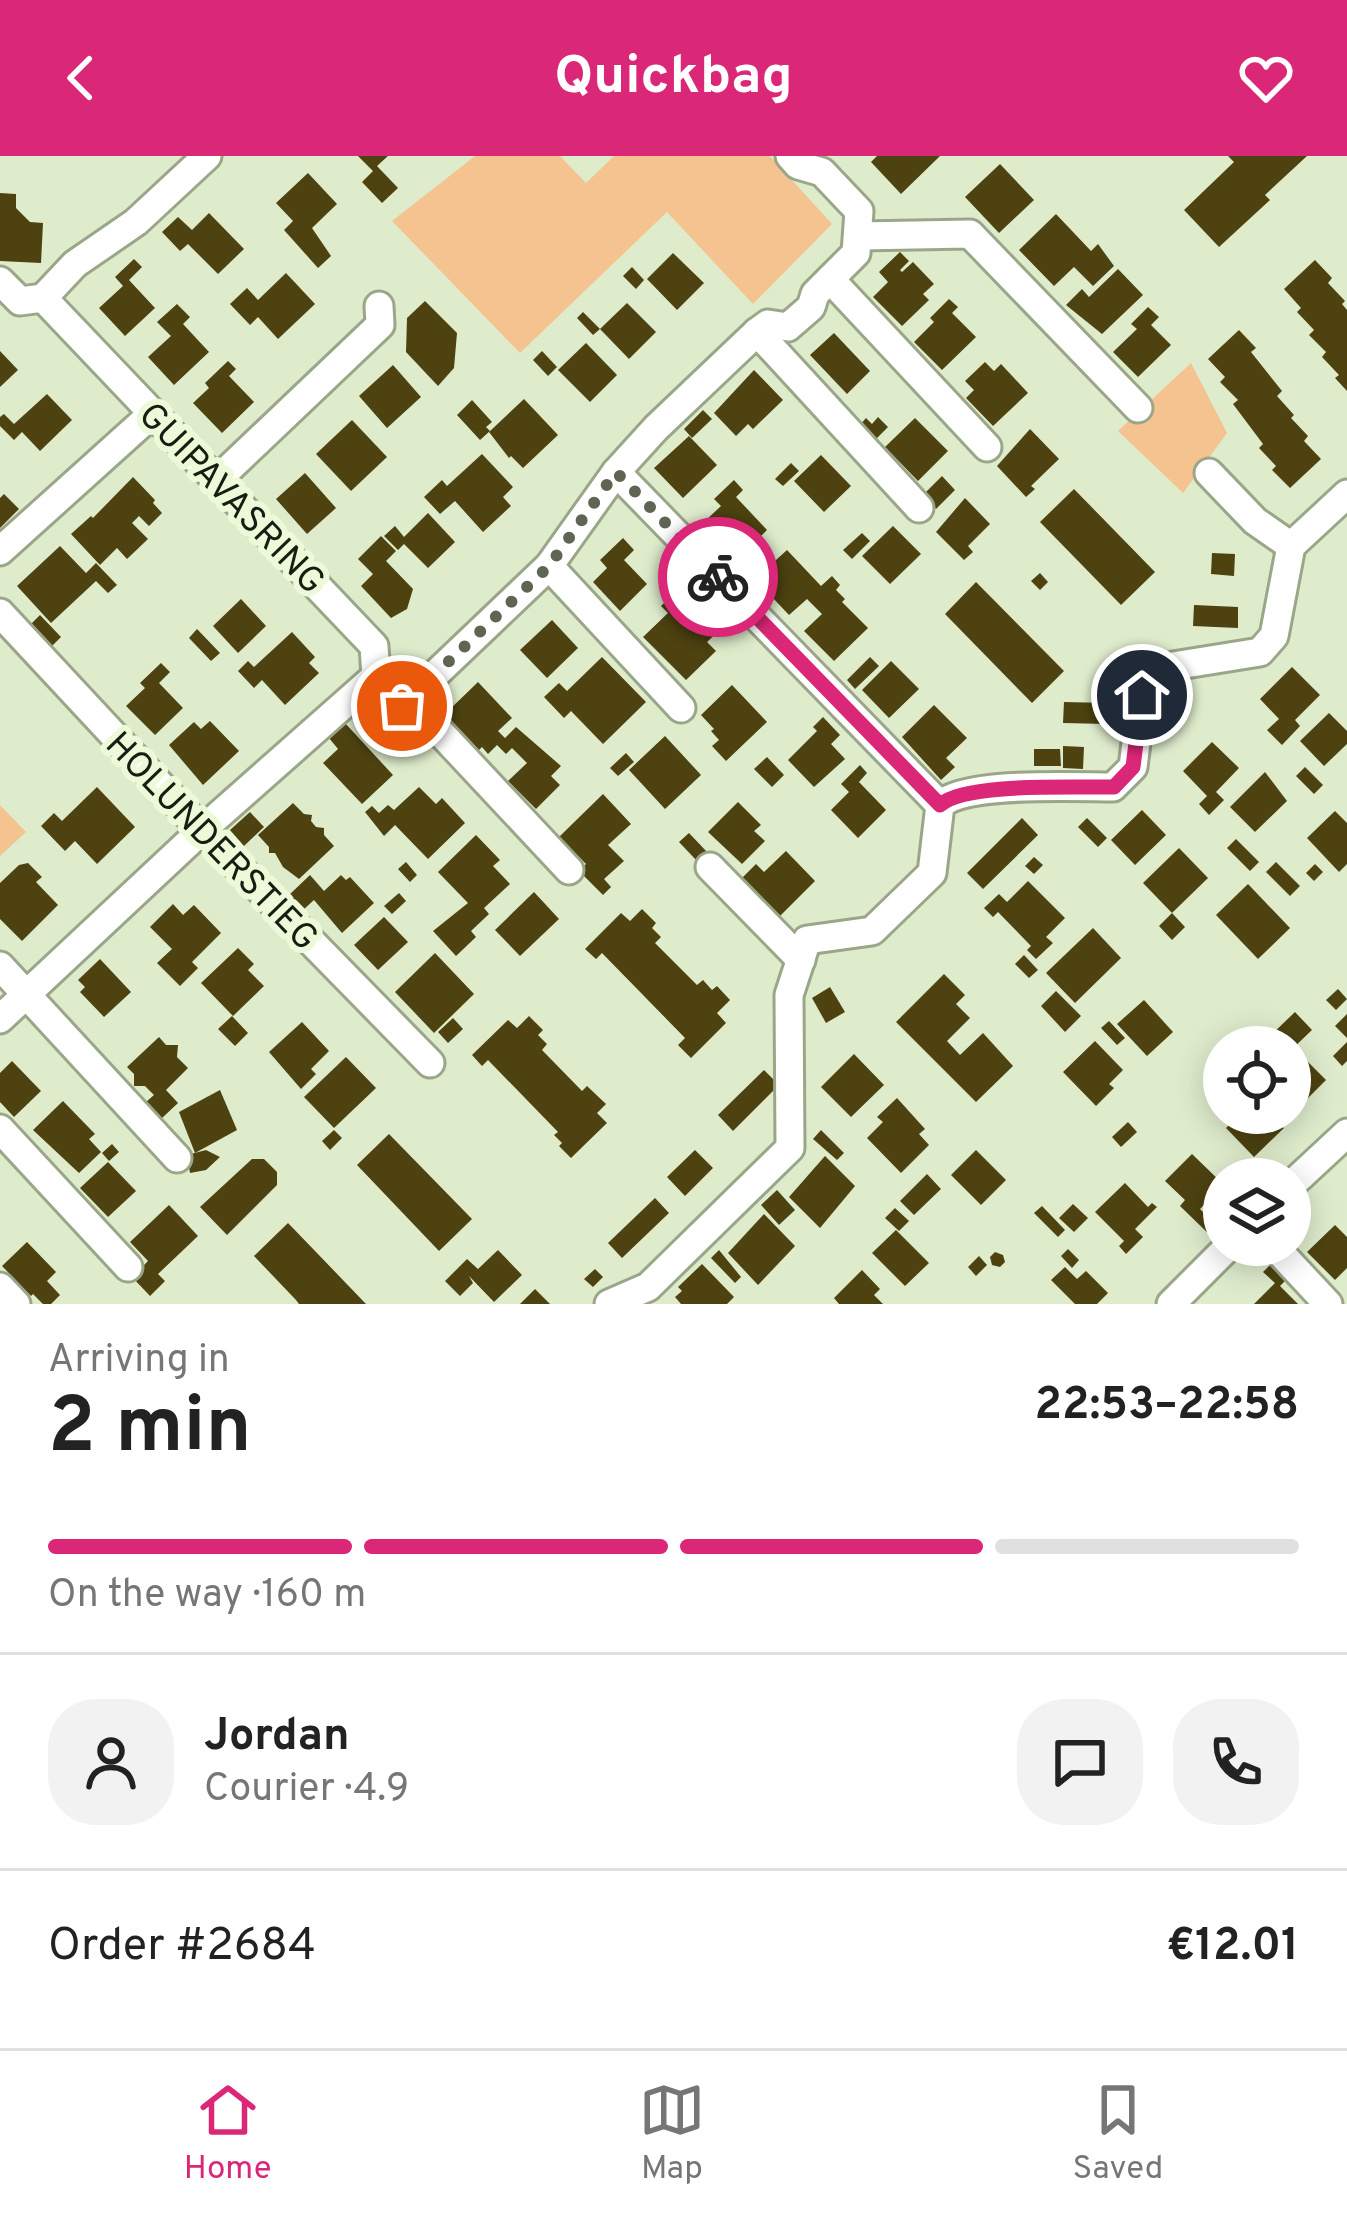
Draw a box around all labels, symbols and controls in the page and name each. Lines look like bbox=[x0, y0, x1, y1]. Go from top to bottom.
text: Quickbag bbox=[554, 44, 793, 113]
icon: back bbox=[48, 45, 114, 111]
icon: heart bbox=[1233, 45, 1299, 111]
street label: GUIPAVASRING bbox=[127, 394, 333, 606]
courier bbox=[658, 517, 778, 637]
icon: bike bbox=[685, 544, 751, 610]
pin bbox=[1091, 644, 1193, 746]
pin bbox=[351, 655, 453, 757]
icon: home bbox=[1109, 662, 1175, 728]
icon: bag bbox=[369, 673, 435, 739]
street label: HOLUNDERSTIEG bbox=[94, 724, 326, 962]
map controls bbox=[1203, 1026, 1311, 1266]
button: locate bbox=[1203, 1026, 1311, 1134]
button: layers bbox=[1203, 1158, 1311, 1266]
text: Arriving in bbox=[48, 1337, 230, 1386]
text: 22:53–22:58 bbox=[1034, 1378, 1299, 1435]
text: 2 min bbox=[48, 1381, 252, 1480]
text: On the way · 160 m bbox=[48, 1572, 366, 1621]
button: person bbox=[48, 1699, 174, 1825]
button: chat bbox=[1017, 1699, 1143, 1825]
button: phone bbox=[1173, 1699, 1299, 1825]
text: Jordan bbox=[204, 1709, 350, 1766]
text: Courier · 4.9 bbox=[204, 1766, 409, 1815]
text: Order #2684 bbox=[48, 1919, 316, 1976]
text: €12.01 bbox=[1166, 1919, 1299, 1976]
tab: Home bbox=[184, 2077, 271, 2191]
tab: Map bbox=[639, 2077, 705, 2191]
tab: Saved bbox=[1073, 2077, 1163, 2191]

